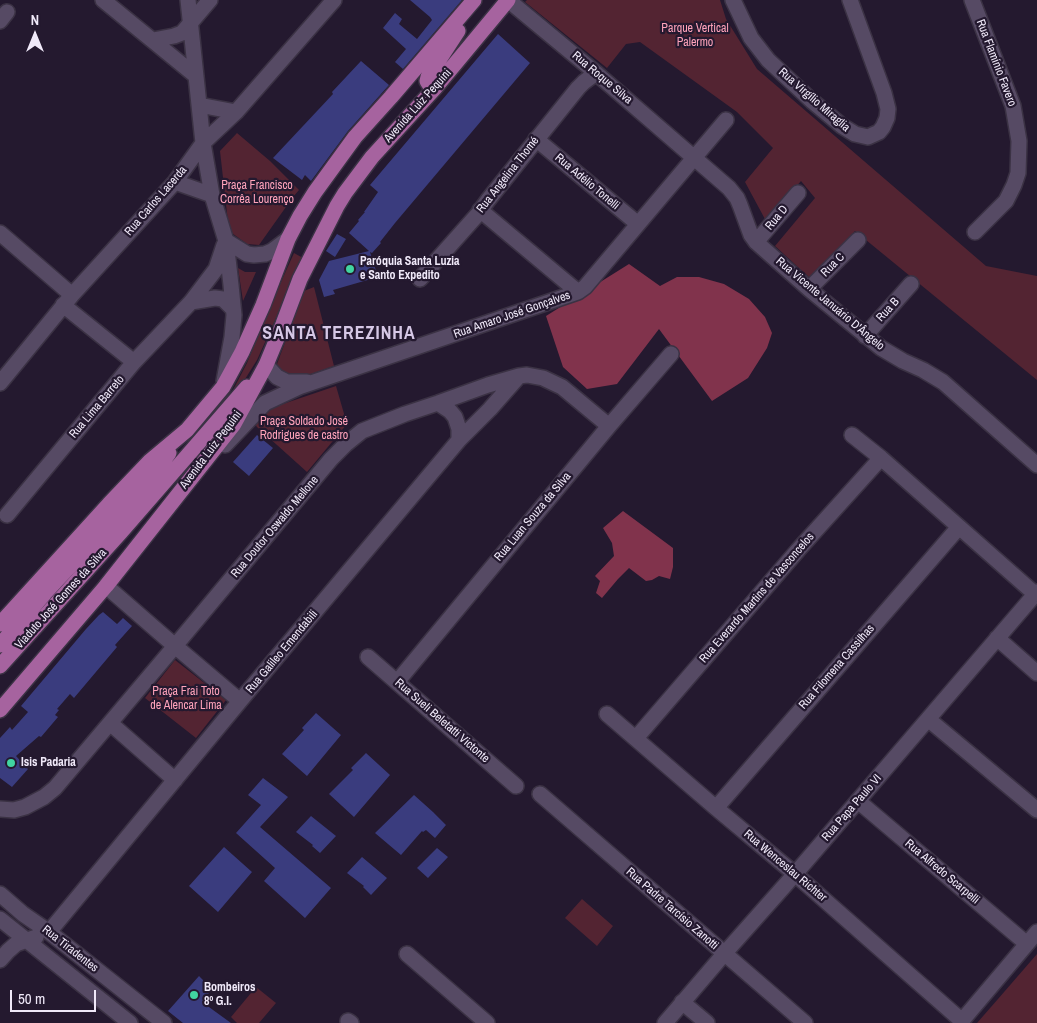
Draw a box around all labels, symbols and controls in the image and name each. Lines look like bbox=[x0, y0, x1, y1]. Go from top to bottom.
north arrow bbox=[10, 10, 60, 60]
text: N bbox=[31, 11, 39, 29]
street label: Rua Flamínio Favero bbox=[973, 18, 1019, 108]
park label: Parque Vertical Palermo bbox=[661, 22, 729, 50]
street label: Rua Roque Silva bbox=[569, 49, 635, 107]
street label: Rua Virgílio Miraglia bbox=[775, 65, 853, 135]
street label: Avenida Luiz Pequini bbox=[381, 66, 455, 146]
street label: Rua Angelina Thomé bbox=[474, 134, 542, 216]
street label: Rua Adélio Tonelli bbox=[552, 151, 622, 213]
street label: Rua Carlos Lacerda bbox=[122, 163, 190, 239]
park label: Praça Francisco Corrêa Lourenço bbox=[220, 179, 294, 207]
street label: Rua D bbox=[763, 203, 791, 233]
street label: Rua C bbox=[818, 250, 848, 280]
street label: Rua Vicente Januário D'Ângelo bbox=[773, 254, 887, 354]
place label: Paróquia Santa Luzia e Santo Expedito bbox=[360, 255, 460, 283]
marker: Paróquia Santa Luzia e Santo Expedito bbox=[344, 263, 356, 275]
street label: Rua Amaro José Gonçalves bbox=[452, 288, 572, 342]
street label: Rua B bbox=[873, 295, 903, 325]
district label: SANTA TEREZINHA bbox=[260, 323, 418, 345]
street label: Rua Lima Barreto bbox=[67, 373, 127, 441]
street label: Avenida Luiz Pequini bbox=[177, 408, 245, 492]
park label: Praça Soldado José Rodrigues de castro bbox=[260, 415, 348, 443]
street label: Rua Luan Souza da Silva bbox=[492, 470, 574, 564]
street label: Rua Doutor Oswaldo Mellone bbox=[228, 473, 322, 581]
street label: Rua Everardo Martins de Vasconcelos bbox=[697, 530, 817, 666]
street label: Viaduto José Gomes da Silva bbox=[12, 546, 110, 652]
street label: Rua Galileo Emendabili bbox=[243, 607, 321, 697]
street label: Rua Filomena Cassilhas bbox=[796, 622, 878, 712]
street label: Rua Sueli Beletatti Victonte bbox=[392, 676, 492, 766]
park label: Praça Frai Toto de Alencar Lima bbox=[150, 685, 222, 713]
place label: Isis Padaria bbox=[21, 756, 76, 770]
marker: Isis Padaria bbox=[5, 757, 17, 769]
street label: Rua Papa Paulo VI bbox=[819, 772, 885, 844]
street label: Rua Wenceslau Richter bbox=[741, 827, 829, 905]
street label: Rua Alfredo Scarpelli bbox=[902, 837, 982, 907]
street label: Rua Padre Tarcísio Zanotti bbox=[623, 865, 721, 953]
street label: Rua Tiradentes bbox=[39, 923, 101, 975]
scale bar bbox=[12, 980, 99, 1012]
place label: Bombeiros 8º G.I. bbox=[204, 981, 255, 1009]
text: 50 m bbox=[18, 988, 45, 1009]
marker: Bombeiros 8º G.I. bbox=[188, 989, 200, 1001]

